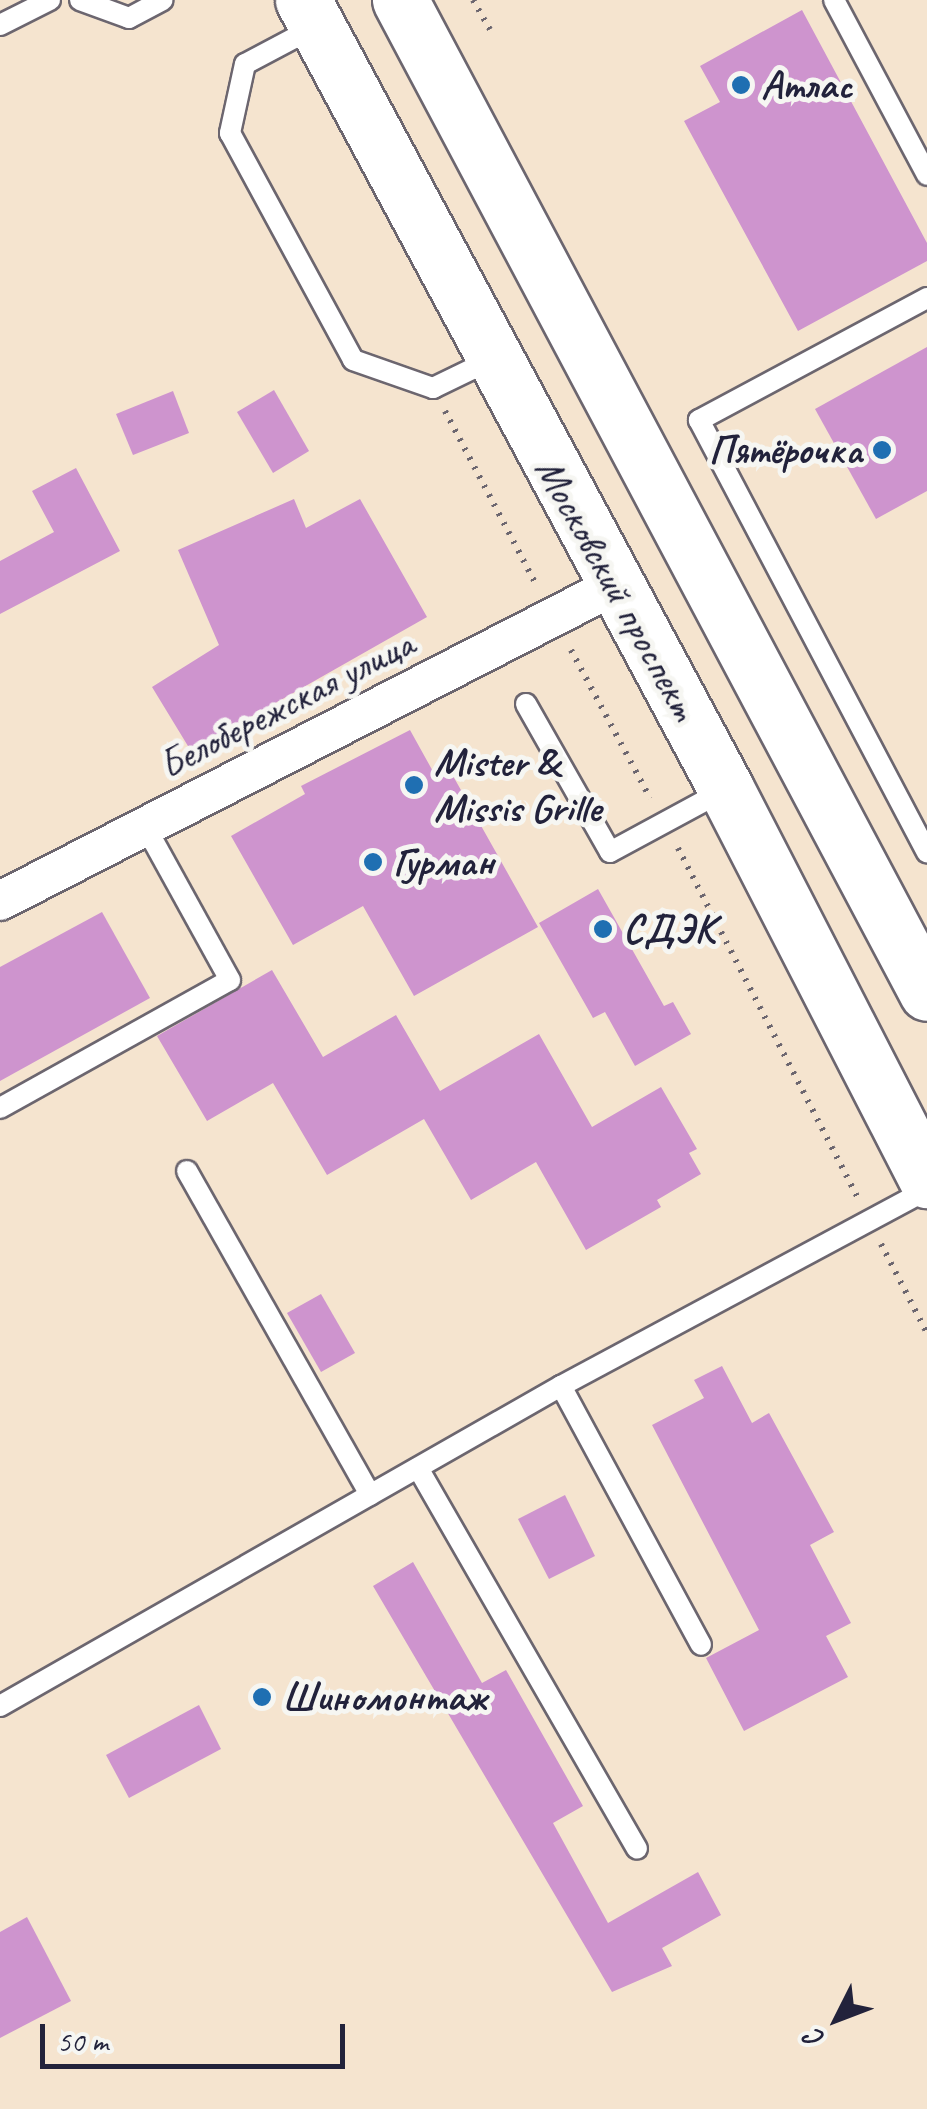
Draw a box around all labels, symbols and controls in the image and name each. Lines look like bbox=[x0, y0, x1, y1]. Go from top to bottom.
place label: Атлас bbox=[761, 61, 852, 109]
marker: Атлас bbox=[730, 74, 752, 96]
place label: Пятёрочка bbox=[709, 426, 862, 474]
marker: Пятёрочка bbox=[871, 439, 893, 461]
street label: Московский проспект bbox=[525, 449, 709, 729]
street label: Белобережская улица bbox=[151, 619, 421, 789]
place label: Mister & Missis Grille bbox=[434, 738, 601, 832]
marker: Mister & Missis Grille bbox=[403, 774, 425, 796]
place label: Гурман bbox=[393, 838, 494, 886]
marker: Гурман bbox=[362, 851, 384, 873]
place label: СДЭК bbox=[623, 905, 715, 953]
marker: СДЭК bbox=[592, 918, 614, 940]
place label: Шиномонтаж bbox=[282, 1673, 487, 1721]
marker: Шиномонтаж bbox=[251, 1686, 273, 1708]
north arrow bbox=[787, 1969, 887, 2069]
scale bar bbox=[45, 2004, 350, 2066]
text: 50 m bbox=[57, 2022, 108, 2060]
text: С bbox=[797, 2023, 832, 2056]

